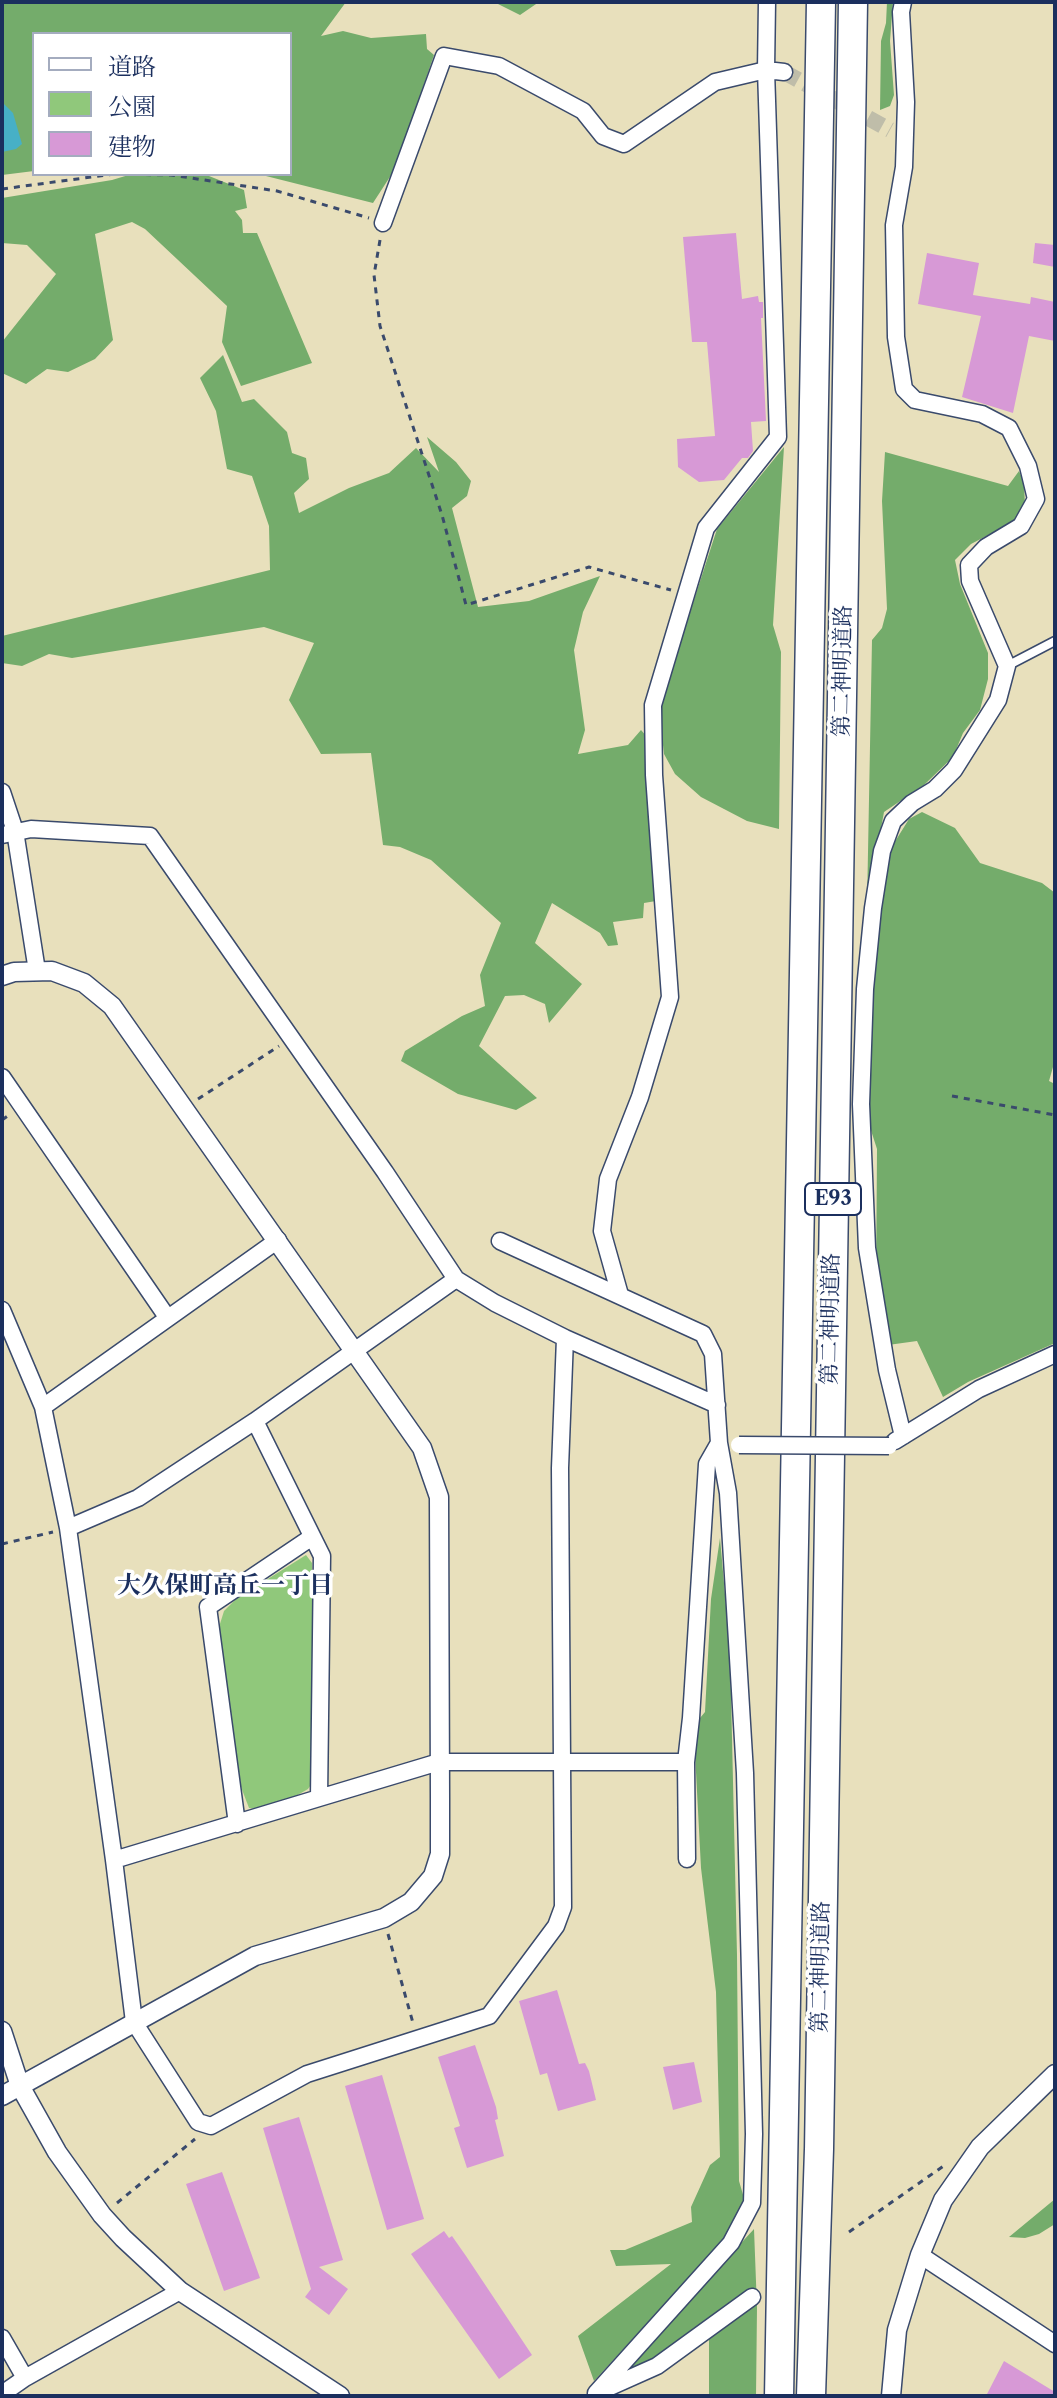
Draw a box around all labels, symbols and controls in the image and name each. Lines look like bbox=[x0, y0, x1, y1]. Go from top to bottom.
legend bbox=[32, 32, 292, 176]
text: 道路 bbox=[108, 52, 156, 81]
text: 公園 bbox=[108, 92, 156, 121]
text: 建物 bbox=[108, 132, 156, 161]
street label: 第二神明道路 bbox=[829, 605, 857, 737]
road number: E93 bbox=[805, 1183, 861, 1215]
street label: 第二神明道路 bbox=[817, 1253, 845, 1385]
district label: 大久保町高丘一丁目 bbox=[117, 1572, 333, 1600]
street label: 第二神明道路 bbox=[807, 1901, 835, 2033]

